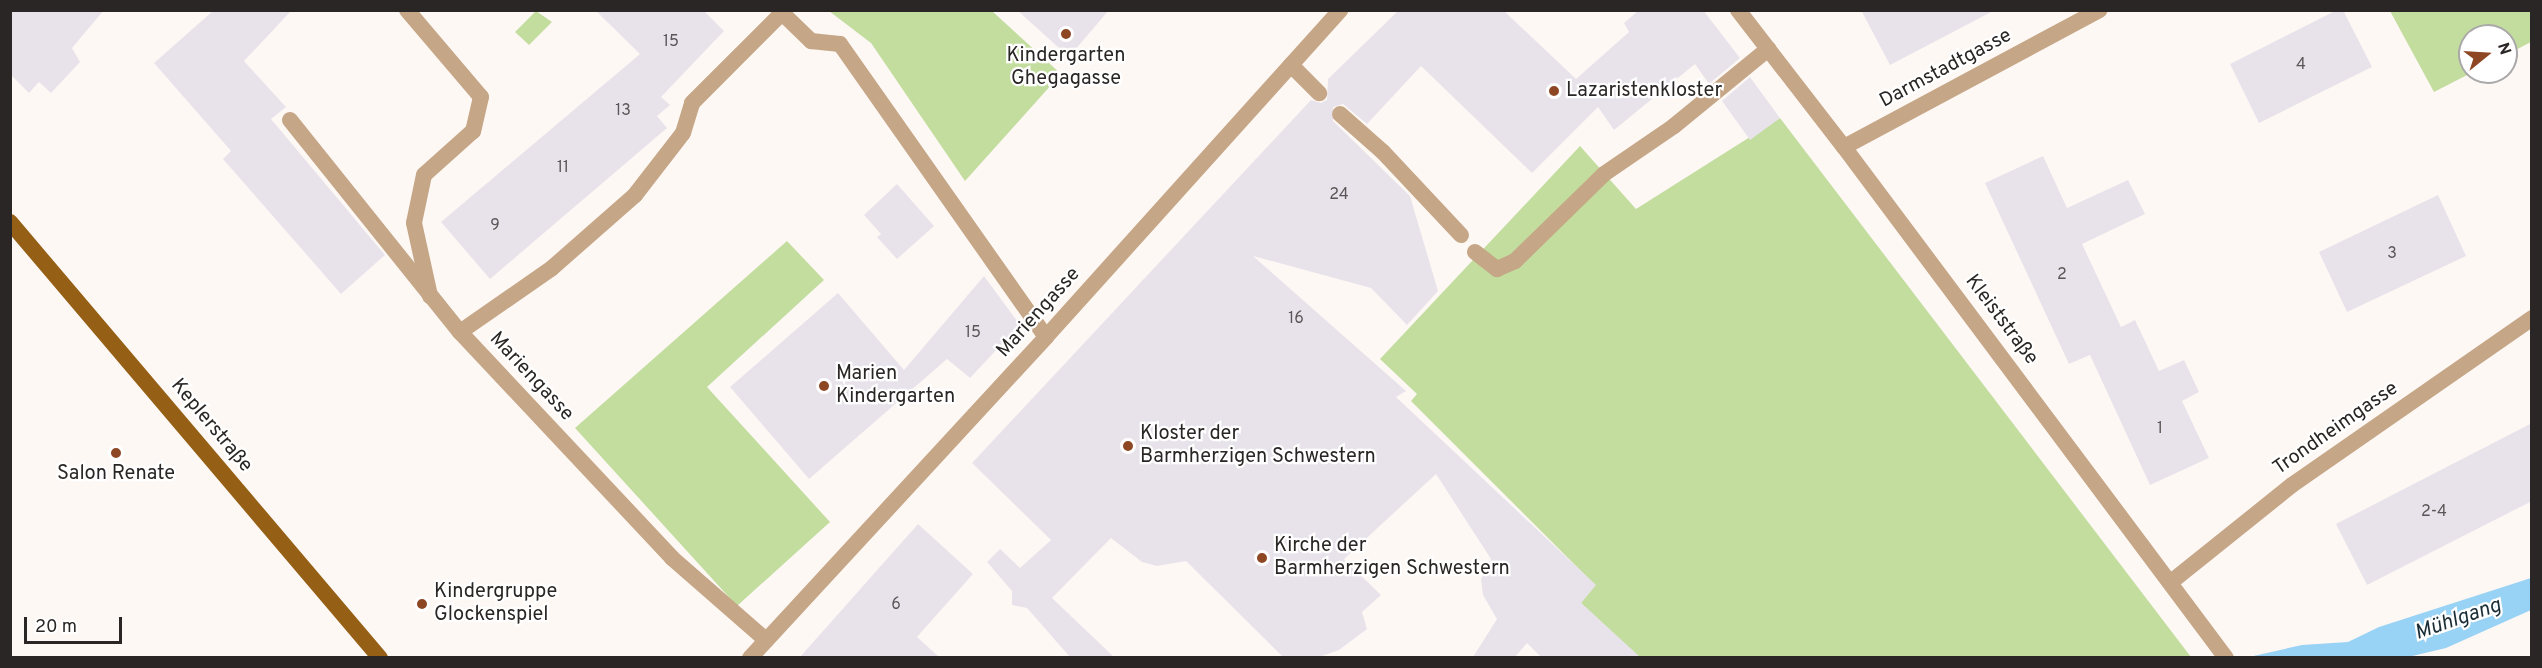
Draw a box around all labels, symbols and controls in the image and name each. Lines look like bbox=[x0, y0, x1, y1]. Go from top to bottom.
street label: Darmstadtgasse bbox=[1876, 24, 2016, 114]
north arrow bbox=[2458, 24, 2518, 84]
marker: Kindergarten Ghegagasse bbox=[1059, 27, 1073, 41]
house number: 15 bbox=[663, 32, 679, 52]
text: N bbox=[2492, 40, 2515, 58]
place label: Kindergarten Ghegagasse bbox=[1006, 44, 1126, 91]
house number: 4 bbox=[2296, 55, 2306, 75]
place label: Lazaristenkloster bbox=[1566, 79, 1722, 103]
marker: Lazaristenkloster bbox=[1547, 84, 1561, 98]
house number: 13 bbox=[615, 101, 631, 121]
house number: 11 bbox=[557, 158, 569, 178]
house number: 24 bbox=[1329, 185, 1349, 205]
house number: 9 bbox=[490, 216, 500, 236]
house number: 3 bbox=[2387, 244, 2397, 264]
street label: Mariengasse bbox=[992, 263, 1086, 363]
house number: 2 bbox=[2057, 265, 2067, 285]
street label: Kleiststraße bbox=[1959, 270, 2043, 370]
house number: 16 bbox=[1288, 309, 1304, 329]
house number: 15 bbox=[965, 323, 981, 343]
street label: Mariengasse bbox=[484, 328, 578, 426]
place label: Marien Kindergarten bbox=[836, 362, 955, 409]
street label: Keplerstraße bbox=[165, 374, 257, 478]
street label: Trondheimgasse bbox=[2269, 377, 2403, 481]
marker: Marien Kindergarten bbox=[817, 379, 831, 393]
house number: 1 bbox=[2157, 419, 2163, 439]
place label: Kloster der Barmherzigen Schwestern bbox=[1140, 422, 1376, 469]
marker: Kloster der Barmherzigen Schwestern bbox=[1121, 439, 1135, 453]
marker: Salon Renate bbox=[109, 446, 123, 460]
place label: Salon Renate bbox=[57, 462, 175, 486]
house number: 2-4 bbox=[2421, 502, 2447, 522]
place label: Kirche der Barmherzigen Schwestern bbox=[1274, 534, 1510, 581]
marker: Kirche der Barmherzigen Schwestern bbox=[1255, 551, 1269, 565]
place label: Kindergruppe Glockenspiel bbox=[434, 580, 557, 627]
water label: Mühlgang bbox=[2412, 594, 2504, 646]
house number: 6 bbox=[891, 595, 901, 615]
marker: Kindergruppe Glockenspiel bbox=[415, 597, 429, 611]
scale bar bbox=[27, 605, 124, 643]
text: 20 m bbox=[35, 616, 77, 639]

